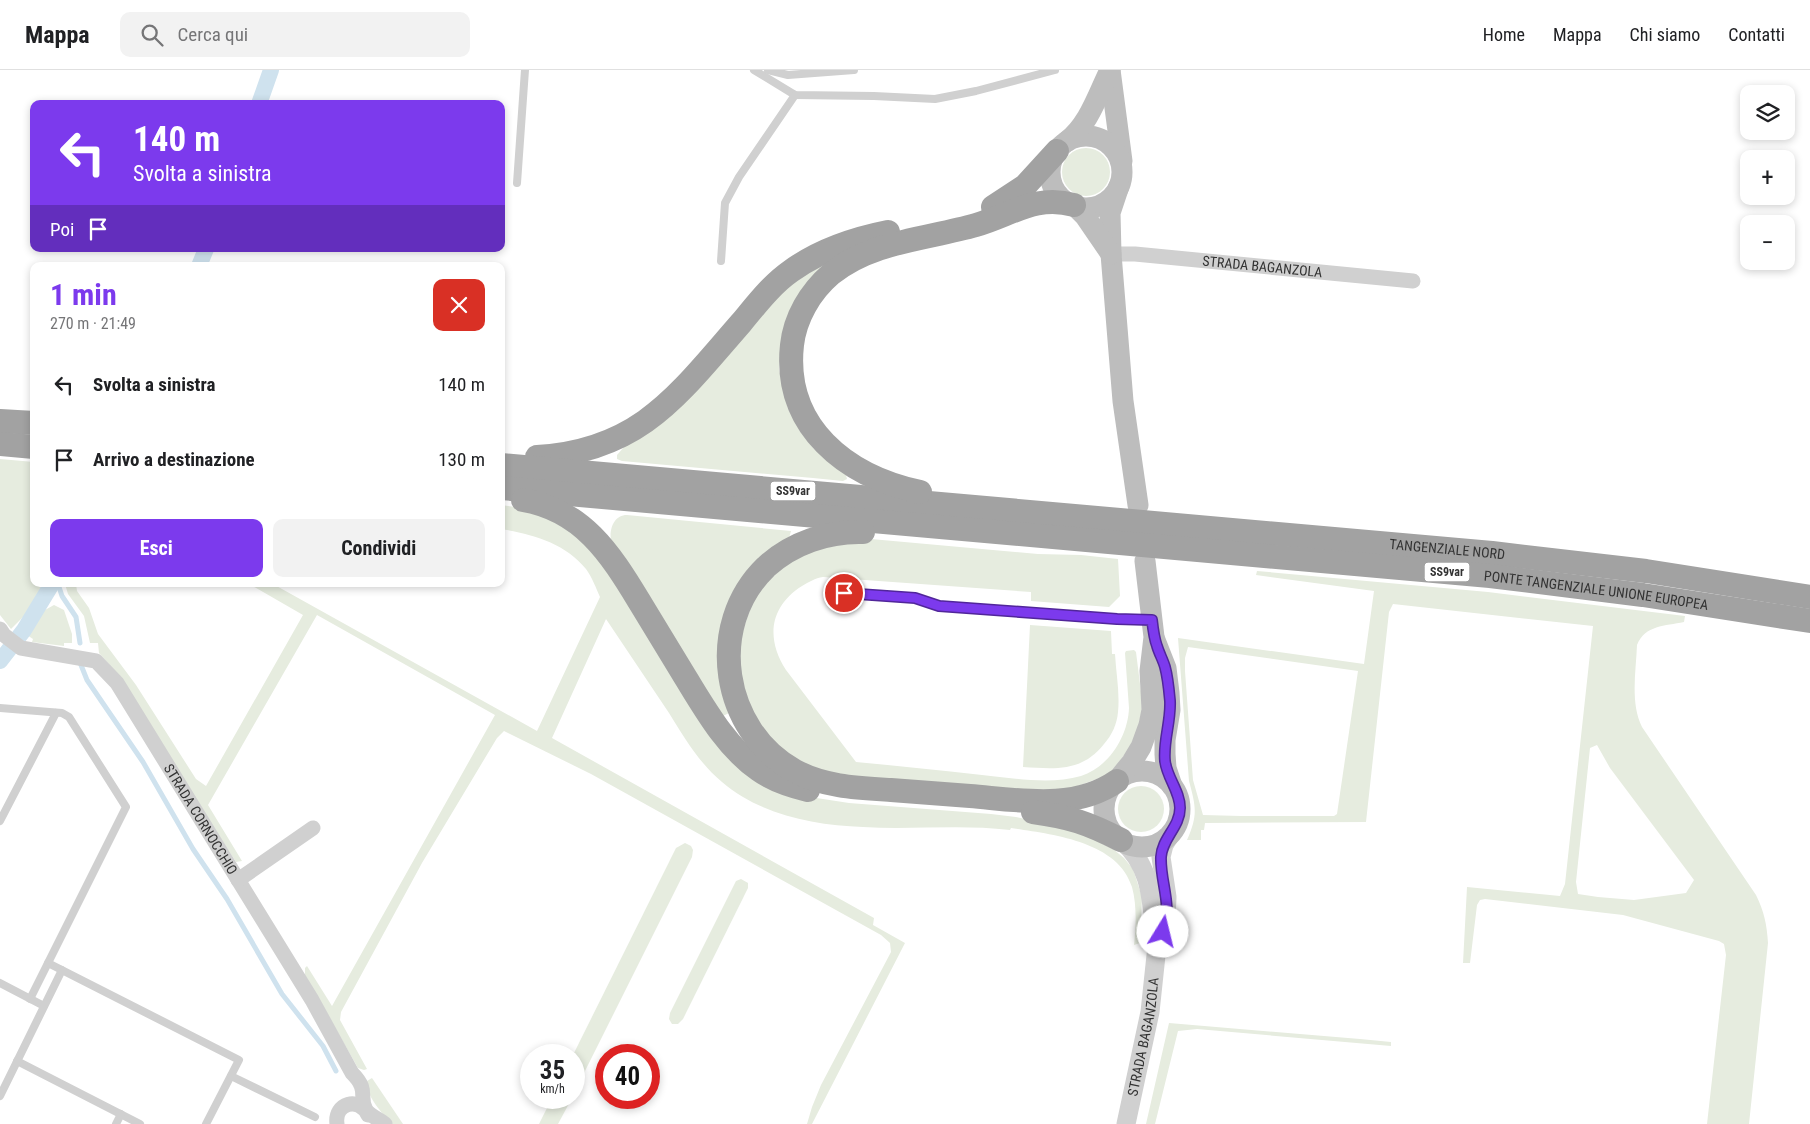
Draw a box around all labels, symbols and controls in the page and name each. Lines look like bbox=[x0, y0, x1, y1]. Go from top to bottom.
search box bbox=[120, 12, 470, 57]
text: Mappa bbox=[25, 21, 90, 49]
icon: search bbox=[138, 21, 166, 49]
text: Cerca qui bbox=[178, 23, 248, 46]
text: Home bbox=[1483, 24, 1525, 45]
text: Mappa bbox=[1553, 24, 1602, 45]
text: Chi siamo bbox=[1630, 24, 1700, 45]
text: Contatti bbox=[1728, 24, 1785, 45]
map controls bbox=[1740, 85, 1795, 270]
button: layers bbox=[1740, 85, 1795, 140]
text: 140 m bbox=[133, 119, 220, 160]
icon: left bbox=[50, 120, 115, 185]
button: + bbox=[1740, 150, 1795, 205]
text: Svolta a sinistra bbox=[133, 161, 272, 186]
icon: arrive bbox=[84, 215, 112, 243]
button: − bbox=[1740, 215, 1795, 270]
text: Poi bbox=[50, 218, 74, 241]
street label: STRADA BAGANZOLA bbox=[1202, 253, 1323, 280]
text: 1 min bbox=[50, 277, 117, 312]
button: close bbox=[433, 279, 485, 331]
text: 270 m · 21:49 bbox=[50, 314, 136, 333]
icon: left bbox=[50, 371, 78, 399]
text: Svolta a sinistra bbox=[93, 373, 215, 396]
text: 140 m bbox=[438, 373, 485, 396]
icon: arrive bbox=[50, 446, 78, 474]
text: Arrivo a destinazione bbox=[93, 448, 255, 471]
text: 130 m bbox=[438, 448, 485, 471]
road number: SS9var bbox=[770, 482, 816, 501]
button: Esci bbox=[50, 519, 263, 577]
button: Condividi bbox=[273, 519, 485, 577]
street label: TANGENZIALE NORD bbox=[1389, 536, 1506, 562]
road number: SS9var bbox=[1424, 562, 1470, 582]
street label: PONTE TANGENZIALE UNIONE EUROPEA bbox=[1483, 568, 1709, 613]
pin bbox=[823, 572, 865, 614]
icon: arrive bbox=[830, 579, 858, 607]
street label: STRADA CORNOCCHIO bbox=[161, 761, 241, 877]
position arrow bbox=[1136, 905, 1188, 957]
street label: STRADA BAGANZOLA bbox=[1124, 977, 1162, 1098]
speed limit sign: 40 bbox=[595, 1044, 660, 1109]
text: 35 bbox=[540, 1056, 565, 1085]
text: km/h bbox=[540, 1082, 565, 1096]

